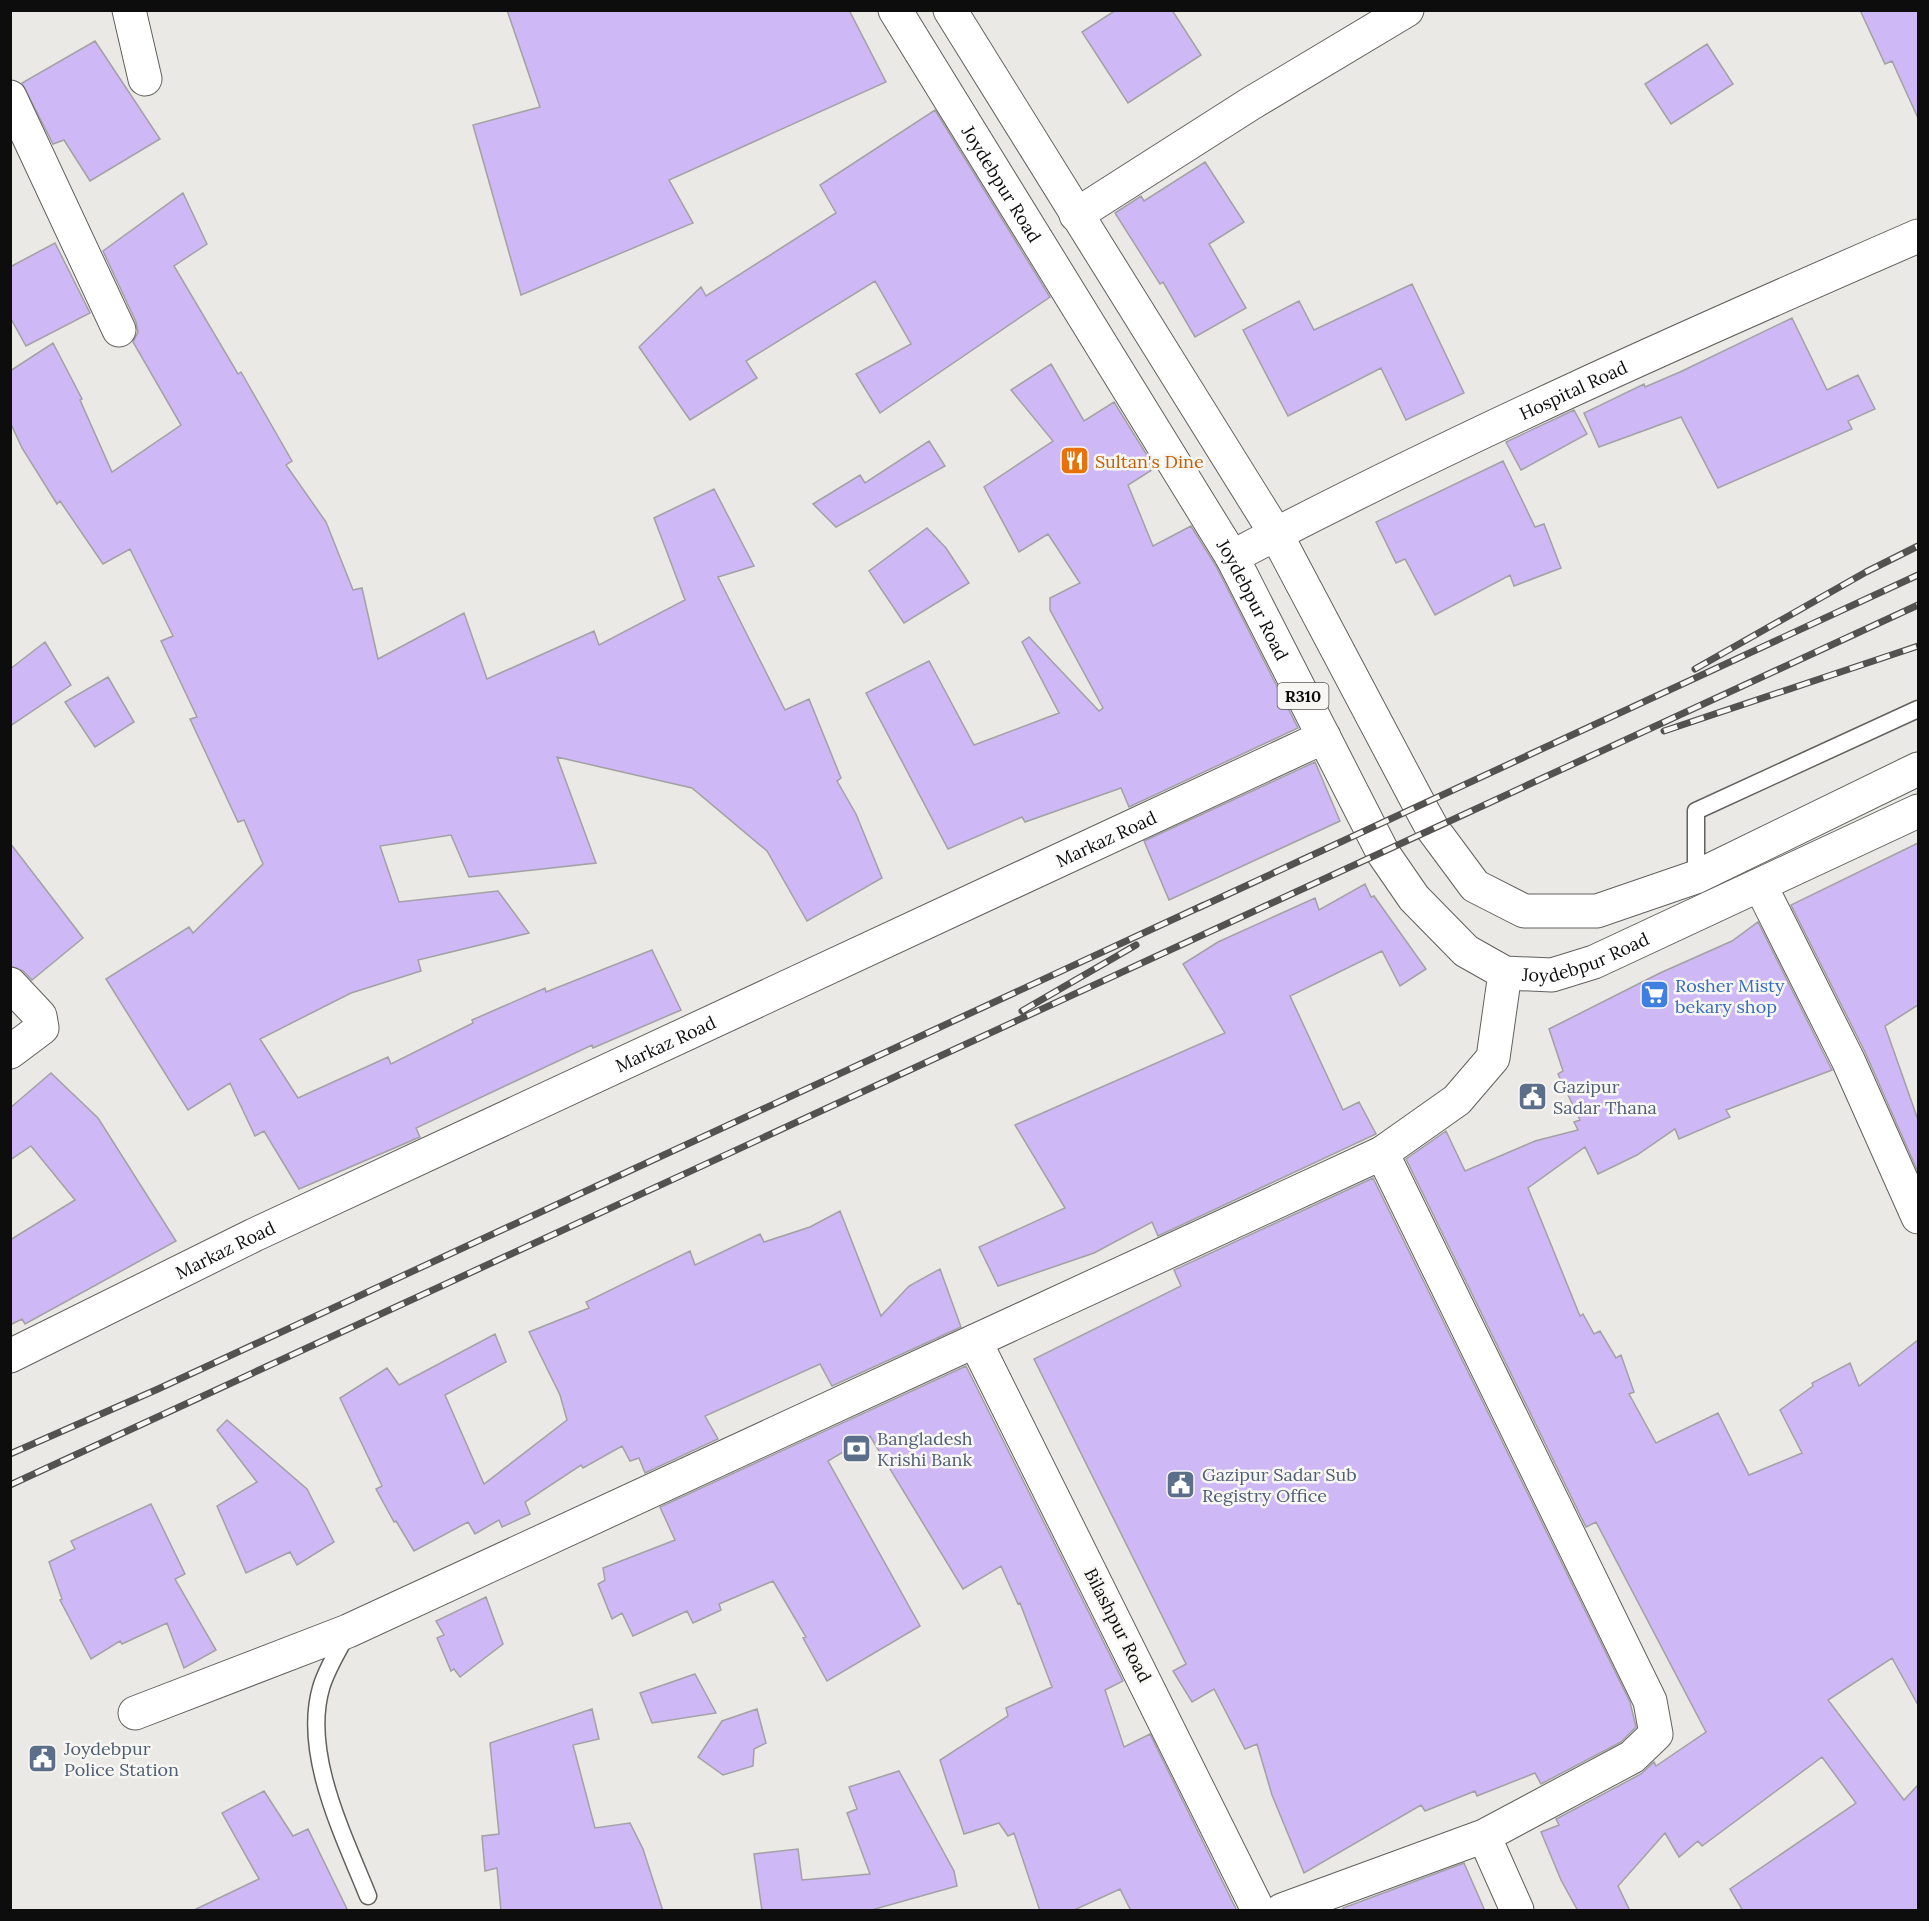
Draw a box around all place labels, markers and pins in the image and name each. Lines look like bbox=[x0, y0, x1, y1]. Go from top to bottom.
restaurant icon: Sultan's Dine bbox=[1058, 445, 1090, 477]
place label: Sultan's Dine bbox=[1095, 450, 1204, 473]
place label: Rosher Misty bekary shop bbox=[1675, 974, 1785, 1018]
supermarket icon: Rosher Misty bekary shop bbox=[1638, 979, 1670, 1011]
place label: Gazipur Sadar Thana bbox=[1553, 1075, 1657, 1119]
public building icon: Gazipur Sadar Thana bbox=[1516, 1080, 1548, 1112]
place label: Bangladesh Krishi Bank bbox=[877, 1427, 973, 1471]
bank icon: Bangladesh Krishi Bank bbox=[840, 1432, 872, 1464]
place label: Gazipur Sadar Sub Registry Office bbox=[1202, 1463, 1357, 1507]
public building icon: Gazipur Sadar Sub Registry Office bbox=[1165, 1468, 1197, 1500]
place label: Joydebpur Police Station bbox=[63, 1737, 179, 1781]
public building icon: Joydebpur Police Station bbox=[27, 1742, 59, 1774]

